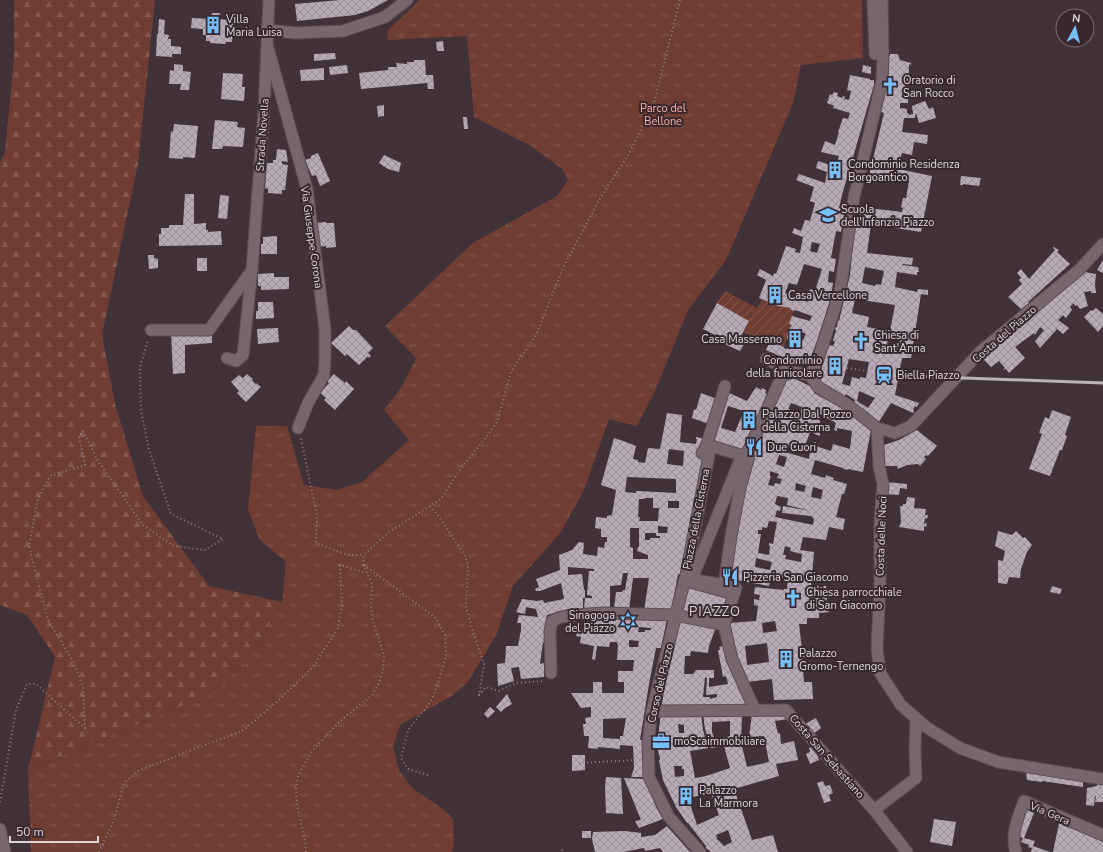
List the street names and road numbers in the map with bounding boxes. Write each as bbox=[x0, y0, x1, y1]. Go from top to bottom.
street label: Strada Novella bbox=[252, 98, 273, 172]
street label: Via Giuseppe Corona bbox=[297, 184, 326, 289]
street label: Costa del Piazzo bbox=[969, 302, 1040, 367]
street label: Piazza della Cisterna bbox=[679, 467, 714, 571]
street label: Costa delle Noci bbox=[873, 496, 890, 576]
street label: Corso del Piazzo bbox=[644, 642, 677, 724]
street label: Costa San Sebastiano bbox=[786, 711, 867, 802]
street label: Via Gera bbox=[1026, 798, 1072, 829]

